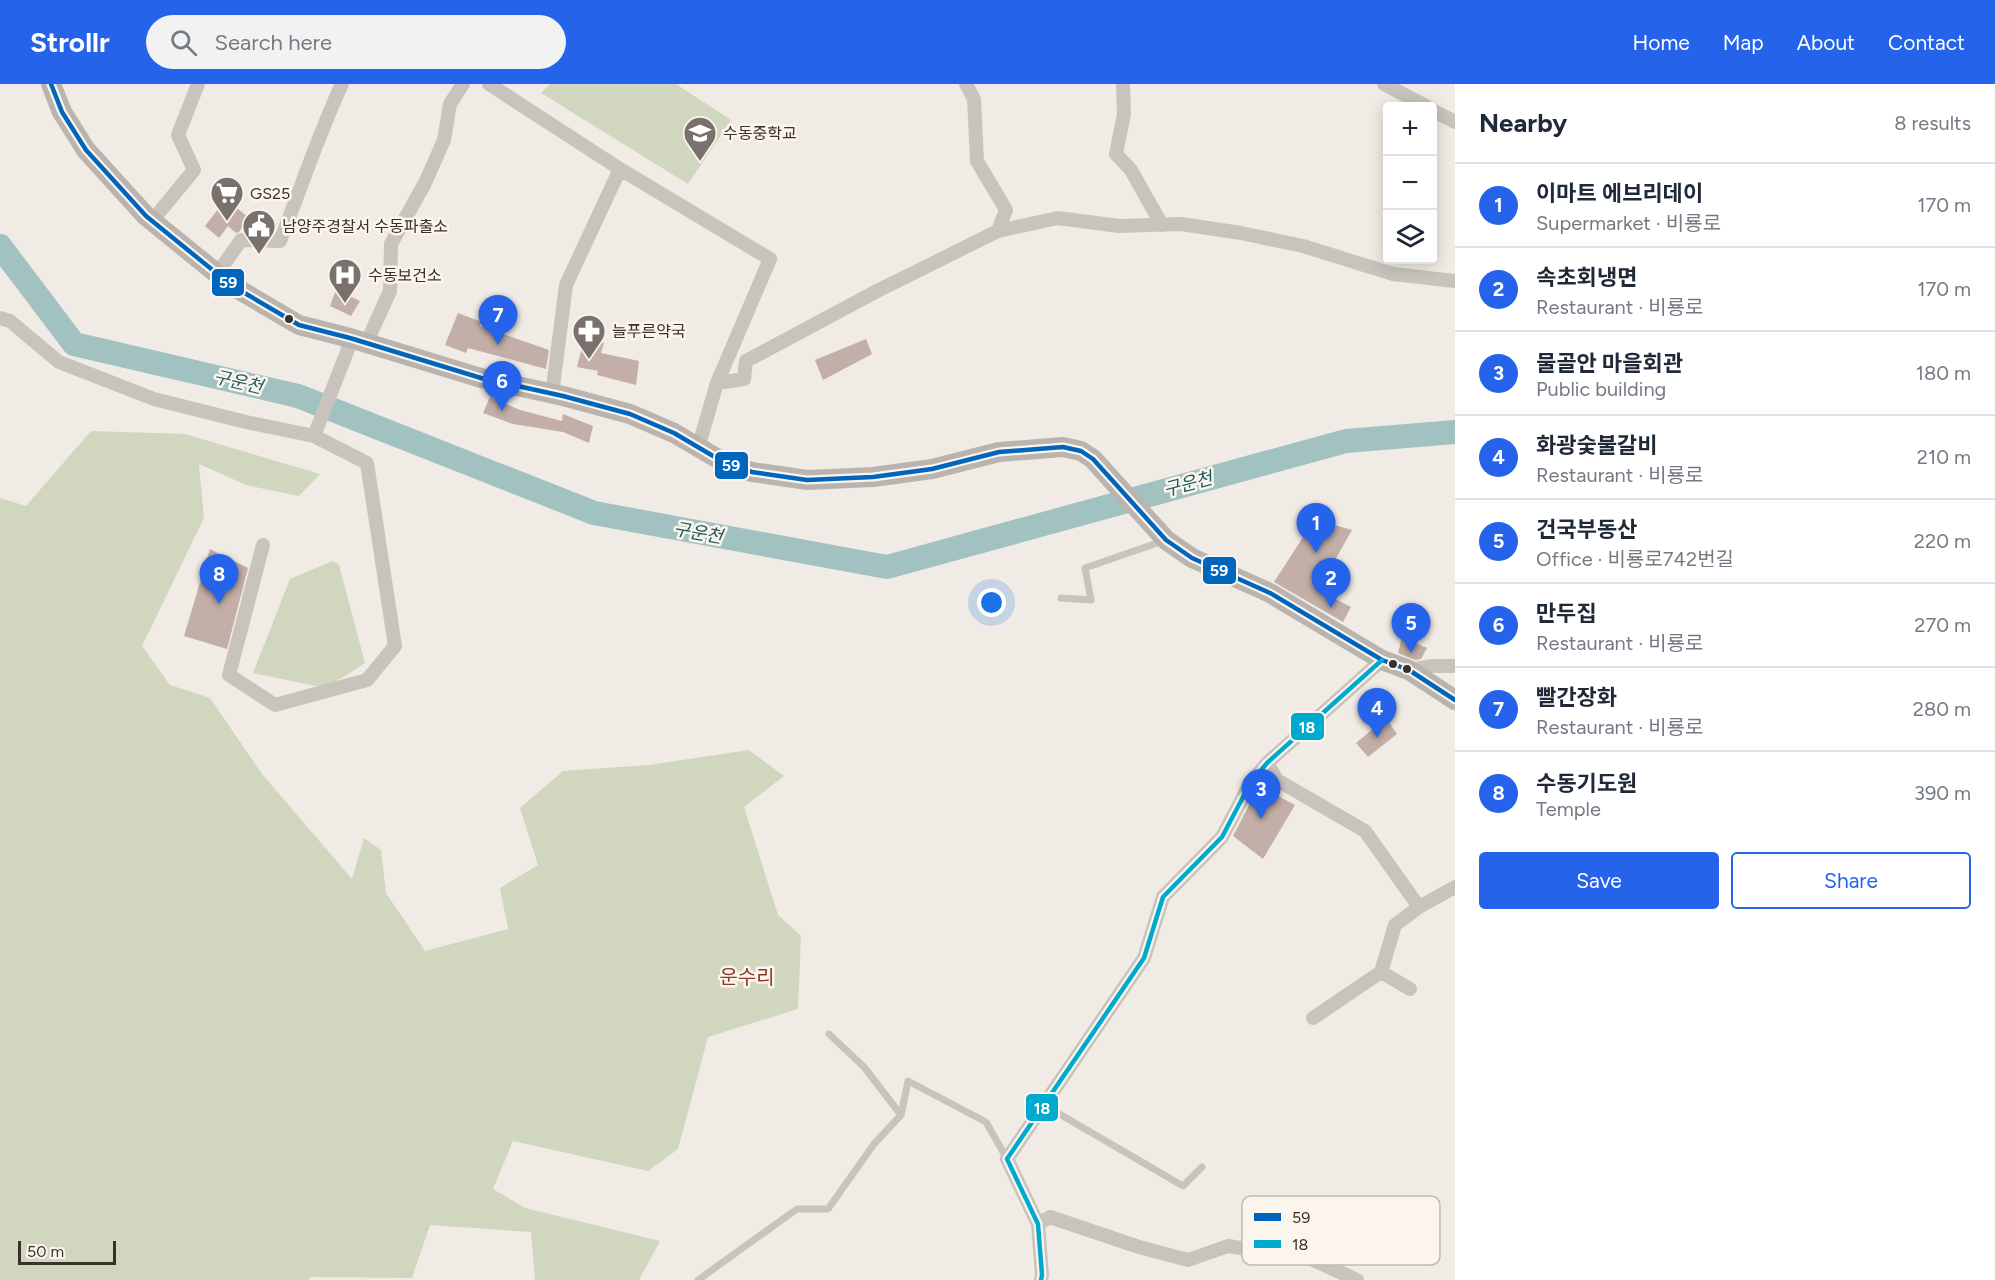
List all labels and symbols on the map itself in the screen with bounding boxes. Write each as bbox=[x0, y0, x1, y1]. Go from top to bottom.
school or university icon: 수동중학교 bbox=[682, 115, 718, 162]
place label: 수동중학교 bbox=[723, 124, 797, 143]
supermarket icon: GS25 bbox=[209, 175, 245, 222]
place label: GS25 bbox=[250, 184, 290, 203]
public building icon: 남양주경찰서 수동파출소 bbox=[241, 208, 277, 255]
place label: 남양주경찰서 수동파출소 bbox=[282, 217, 448, 236]
hospital icon: 수동보건소 bbox=[327, 257, 363, 304]
place label: 수동보건소 bbox=[368, 266, 442, 285]
line badge: 59 bbox=[211, 268, 245, 297]
text: 59 bbox=[219, 273, 237, 292]
pin: 7 bbox=[478, 296, 518, 345]
unlabelled marker bbox=[283, 313, 295, 325]
pharmacy icon: 늘푸른약국 bbox=[571, 313, 607, 360]
place label: 늘푸른약국 bbox=[612, 322, 686, 341]
pin: 6 bbox=[482, 362, 522, 411]
water label: 구운천 bbox=[211, 366, 267, 399]
line badge: 59 bbox=[714, 451, 749, 480]
text: 59 bbox=[722, 456, 740, 475]
water label: 구운천 bbox=[1161, 466, 1217, 501]
pin: 1 bbox=[1296, 504, 1336, 553]
water label: 구운천 bbox=[672, 518, 727, 549]
pin: 8 bbox=[200, 554, 238, 604]
line badge: 59 bbox=[1202, 556, 1237, 585]
pin: 2 bbox=[1312, 558, 1350, 608]
text: 59 bbox=[1210, 561, 1228, 580]
your location bbox=[977, 588, 1006, 617]
pin: 5 bbox=[1392, 604, 1430, 653]
unlabelled marker bbox=[1387, 658, 1399, 670]
unlabelled marker bbox=[1401, 663, 1413, 675]
pin: 4 bbox=[1358, 688, 1396, 738]
line badge: 18 bbox=[1290, 712, 1325, 741]
text: 18 bbox=[1299, 718, 1315, 737]
pin: 3 bbox=[1242, 770, 1280, 819]
district label: 운수리 bbox=[719, 965, 775, 989]
line badge: 18 bbox=[1025, 1093, 1059, 1122]
text: 18 bbox=[1034, 1099, 1050, 1118]
legend bbox=[1242, 1196, 1440, 1265]
text: 59 bbox=[1292, 1208, 1310, 1227]
text: 18 bbox=[1292, 1235, 1308, 1254]
scale bar bbox=[18, 1238, 116, 1266]

